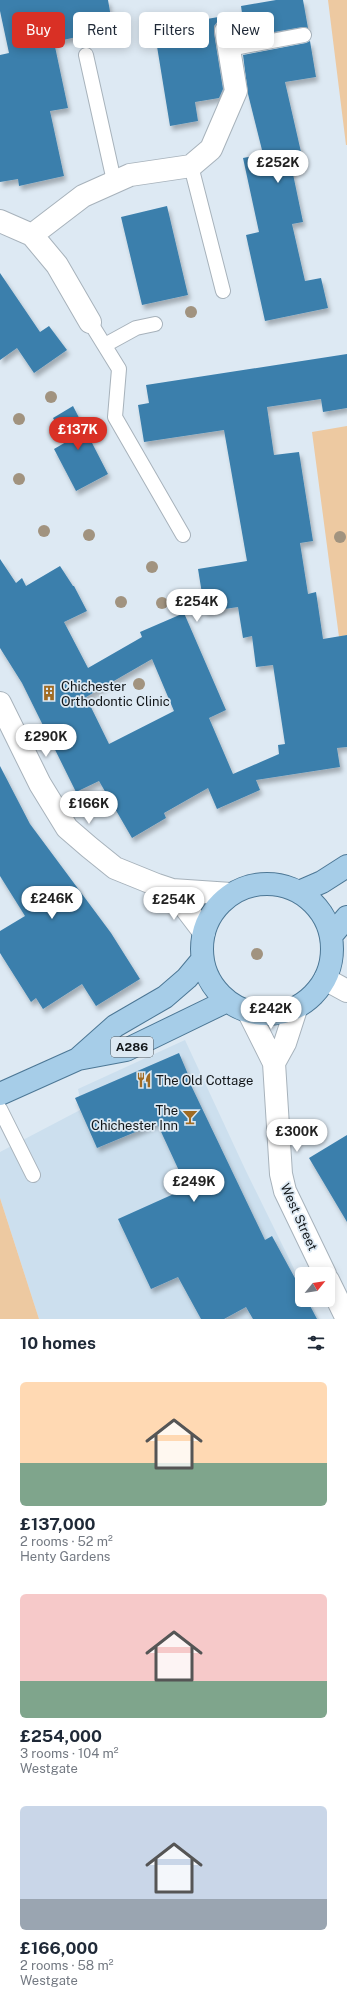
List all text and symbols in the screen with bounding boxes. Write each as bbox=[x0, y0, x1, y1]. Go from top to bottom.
chip: Buy bbox=[12, 12, 65, 48]
chip: Rent bbox=[73, 12, 131, 48]
chip: Filters bbox=[139, 12, 209, 48]
chip: New bbox=[217, 12, 274, 48]
pin: £252K bbox=[250, 150, 306, 184]
text: £252K bbox=[256, 155, 300, 170]
pin: £137K bbox=[50, 417, 106, 451]
text: £137K bbox=[58, 422, 98, 437]
pin: £254K bbox=[169, 589, 225, 623]
text: £254K bbox=[175, 594, 219, 609]
place label: Chichester Orthodontic Clinic bbox=[61, 679, 170, 709]
building icon: Chichester Orthodontic Clinic bbox=[40, 684, 58, 702]
pin: £290K bbox=[18, 724, 74, 758]
text: £290K bbox=[25, 729, 67, 744]
pin: £166K bbox=[61, 791, 117, 825]
text: £166K bbox=[69, 796, 109, 811]
pin: £246K bbox=[24, 886, 80, 920]
pin: £254K bbox=[146, 887, 202, 921]
text: £246K bbox=[30, 891, 74, 906]
text: £254K bbox=[152, 892, 196, 907]
pin: £242K bbox=[243, 996, 299, 1030]
text: £242K bbox=[250, 1001, 292, 1016]
road number: A286 bbox=[111, 1037, 153, 1057]
restaurant icon: The Old Cottage bbox=[135, 1071, 153, 1089]
place label: The Old Cottage bbox=[156, 1073, 253, 1088]
place label: The Chichester Inn bbox=[91, 1103, 178, 1133]
bar icon: The Chichester Inn bbox=[181, 1108, 199, 1126]
pin: £300K bbox=[269, 1119, 325, 1153]
text: £300K bbox=[275, 1124, 319, 1139]
pin: £249K bbox=[166, 1169, 222, 1203]
text: £249K bbox=[172, 1174, 216, 1189]
street label: West Street bbox=[278, 1181, 320, 1253]
north arrow bbox=[295, 1267, 335, 1307]
map controls bbox=[295, 1267, 335, 1307]
icon: filters bbox=[305, 1332, 327, 1354]
text: 10 homes bbox=[20, 1333, 96, 1353]
icon: home bbox=[138, 1408, 210, 1480]
text: £137,000 bbox=[20, 1514, 96, 1534]
text: 2 rooms · 52 m² bbox=[20, 1534, 113, 1549]
text: Henty Gardens bbox=[20, 1549, 110, 1564]
icon: home bbox=[138, 1620, 210, 1692]
text: £254,000 bbox=[20, 1726, 102, 1746]
text: 3 rooms · 104 m² bbox=[20, 1746, 119, 1761]
text: Westgate bbox=[20, 1761, 78, 1776]
icon: home bbox=[138, 1832, 210, 1904]
text: £166,000 bbox=[20, 1938, 98, 1958]
text: 2 rooms · 58 m² bbox=[20, 1958, 113, 1973]
text: Westgate bbox=[20, 1973, 78, 1988]

